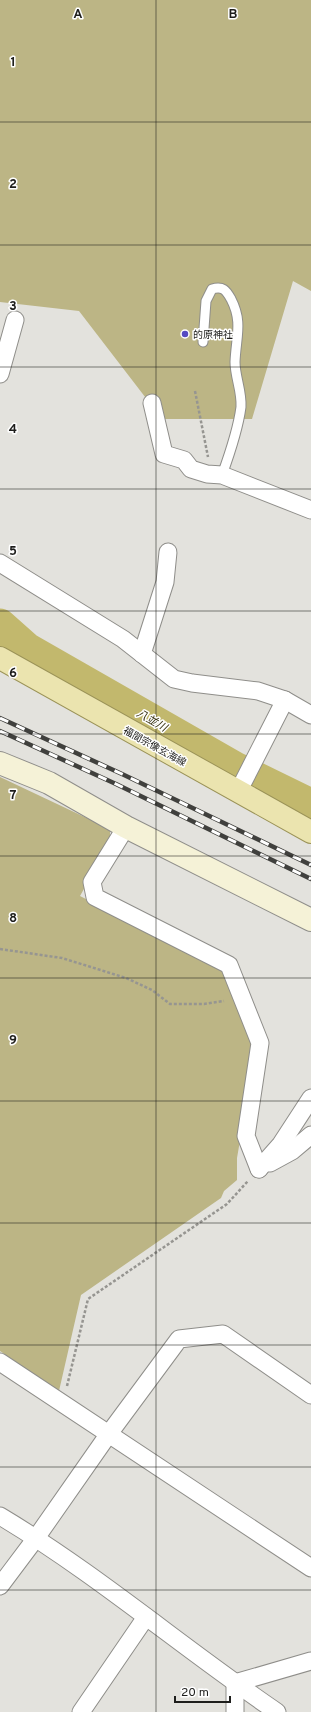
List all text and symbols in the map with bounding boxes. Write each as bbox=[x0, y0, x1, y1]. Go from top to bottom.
text: A bbox=[73, 7, 83, 23]
text: B bbox=[229, 7, 238, 23]
text: 1 bbox=[10, 55, 16, 71]
text: 2 bbox=[9, 177, 17, 193]
text: 3 bbox=[9, 299, 17, 315]
marker: 的原神社 bbox=[180, 329, 190, 339]
place label: 的原神社 bbox=[193, 329, 233, 342]
text: 4 bbox=[9, 422, 17, 438]
text: 5 bbox=[9, 544, 17, 560]
text: 6 bbox=[9, 666, 17, 682]
water label: 八並川 bbox=[134, 707, 170, 736]
street label: 福間宗像玄海線 bbox=[121, 725, 188, 770]
text: 7 bbox=[10, 788, 17, 804]
text: 8 bbox=[9, 911, 17, 927]
text: 9 bbox=[9, 1033, 17, 1049]
scale bar bbox=[175, 1678, 230, 1704]
text: 20 m bbox=[181, 1685, 209, 1701]

